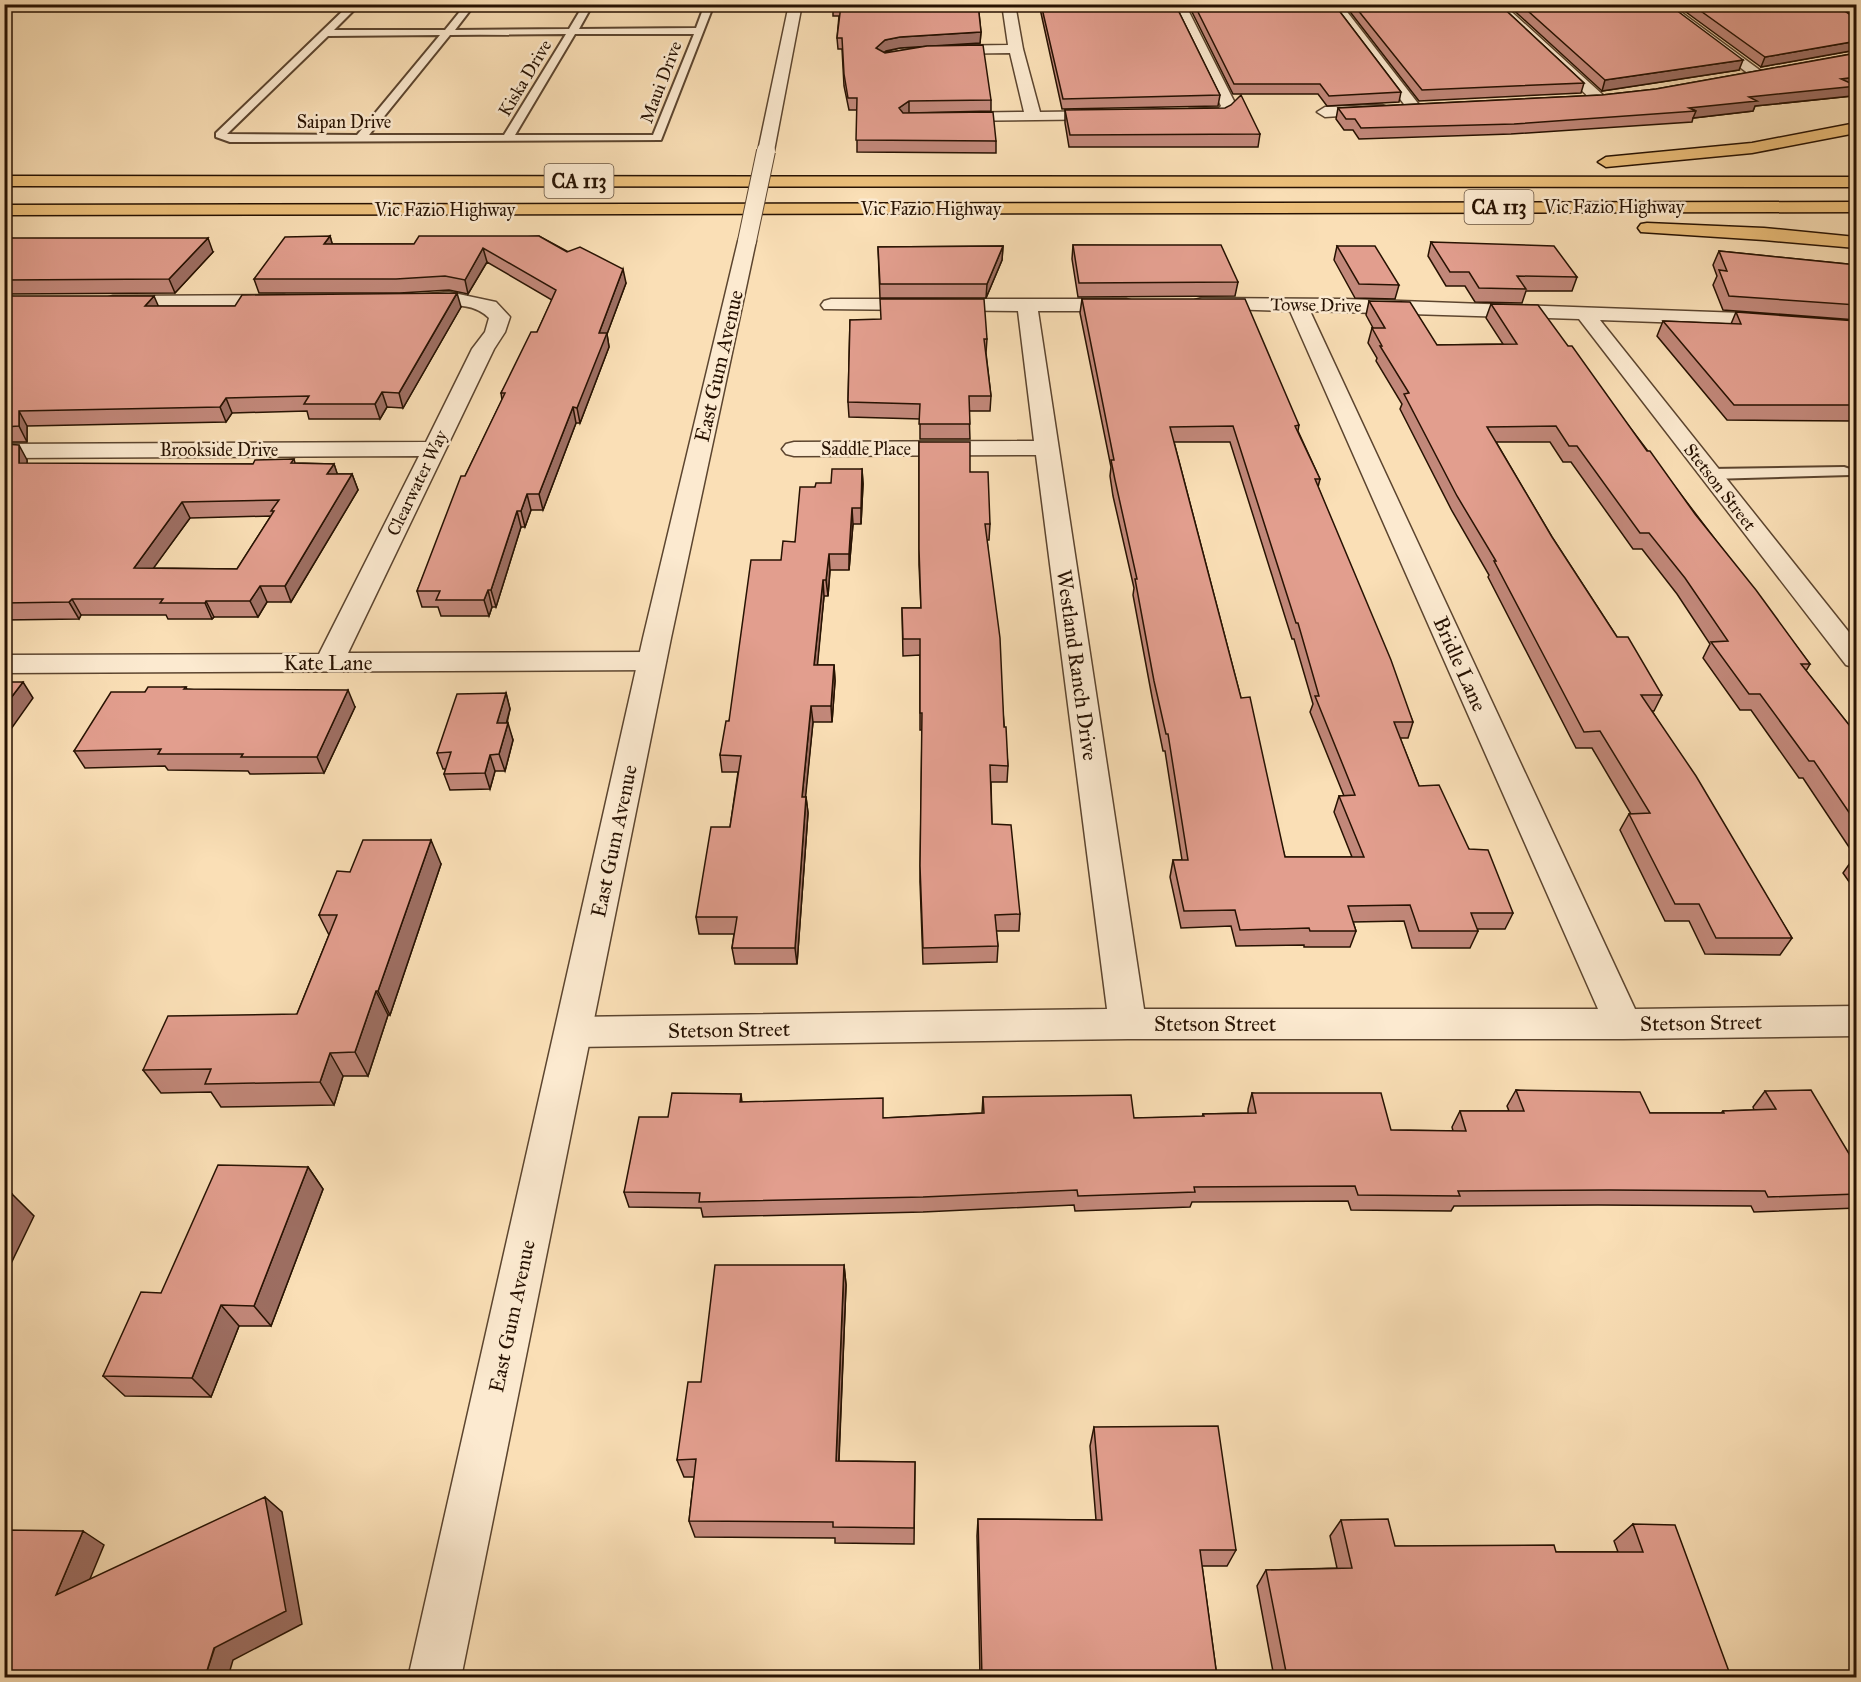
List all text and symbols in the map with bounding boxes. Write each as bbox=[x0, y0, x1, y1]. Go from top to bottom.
street label: Kiska Drive bbox=[494, 36, 556, 120]
street label: Maui Drive bbox=[635, 38, 687, 126]
street label: Saipan Drive bbox=[297, 111, 391, 133]
road number: CA 113 bbox=[544, 164, 614, 198]
road number: CA 113 bbox=[1464, 190, 1534, 224]
street label: Vic Fazio Highway bbox=[1543, 196, 1685, 219]
street label: Vic Fazio Highway bbox=[860, 198, 1002, 221]
street label: Vic Fazio Highway bbox=[374, 199, 516, 222]
street label: East Gum Avenue bbox=[689, 287, 749, 445]
street label: Towse Drive bbox=[1270, 293, 1362, 317]
street label: Clearwater Way bbox=[382, 426, 452, 539]
street label: Saddle Place bbox=[821, 438, 911, 460]
street label: Brookside Drive bbox=[160, 439, 278, 461]
street label: Stetson Street bbox=[1679, 439, 1761, 536]
street label: Westland Ranch Drive bbox=[1051, 568, 1103, 762]
street label: Bridle Lane bbox=[1428, 612, 1493, 716]
street label: Kate Lane bbox=[284, 650, 373, 676]
street label: East Gum Avenue bbox=[585, 762, 643, 920]
street label: Stetson Street bbox=[1640, 1009, 1763, 1037]
street label: Stetson Street bbox=[1154, 1011, 1277, 1037]
street label: Stetson Street bbox=[668, 1016, 791, 1044]
street label: East Gum Avenue bbox=[483, 1237, 541, 1395]

